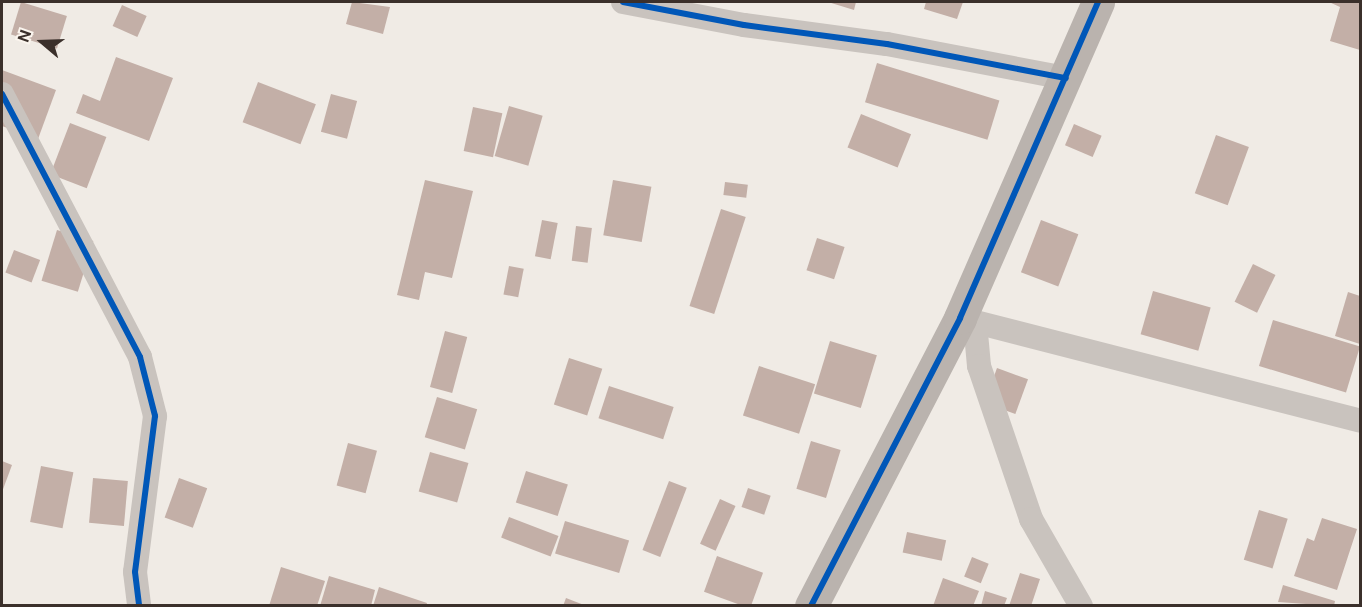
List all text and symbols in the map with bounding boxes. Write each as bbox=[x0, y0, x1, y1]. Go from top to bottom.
north arrow bbox=[12, 12, 72, 72]
text: N bbox=[13, 27, 36, 45]

